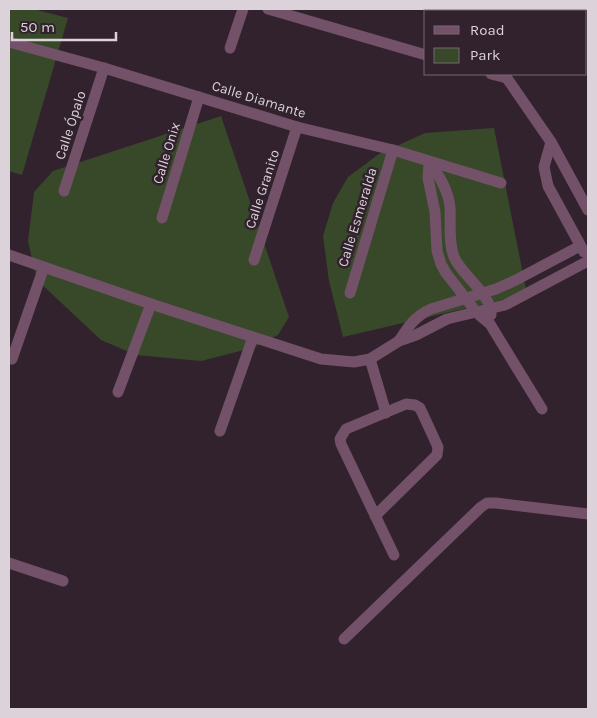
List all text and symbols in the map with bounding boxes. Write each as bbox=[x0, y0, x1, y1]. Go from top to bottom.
scale bar bbox=[12, 10, 116, 42]
legend bbox=[424, 10, 587, 75]
text: 50 m bbox=[20, 18, 55, 36]
text: Road bbox=[470, 21, 505, 39]
text: Park bbox=[470, 46, 500, 64]
street label: Calle Diamante bbox=[210, 77, 308, 122]
street label: Calle Ópalo bbox=[51, 89, 90, 162]
street label: Calle Onix bbox=[149, 120, 184, 186]
street label: Calle Granito bbox=[242, 148, 283, 231]
street label: Calle Esmeralda bbox=[334, 165, 381, 269]

